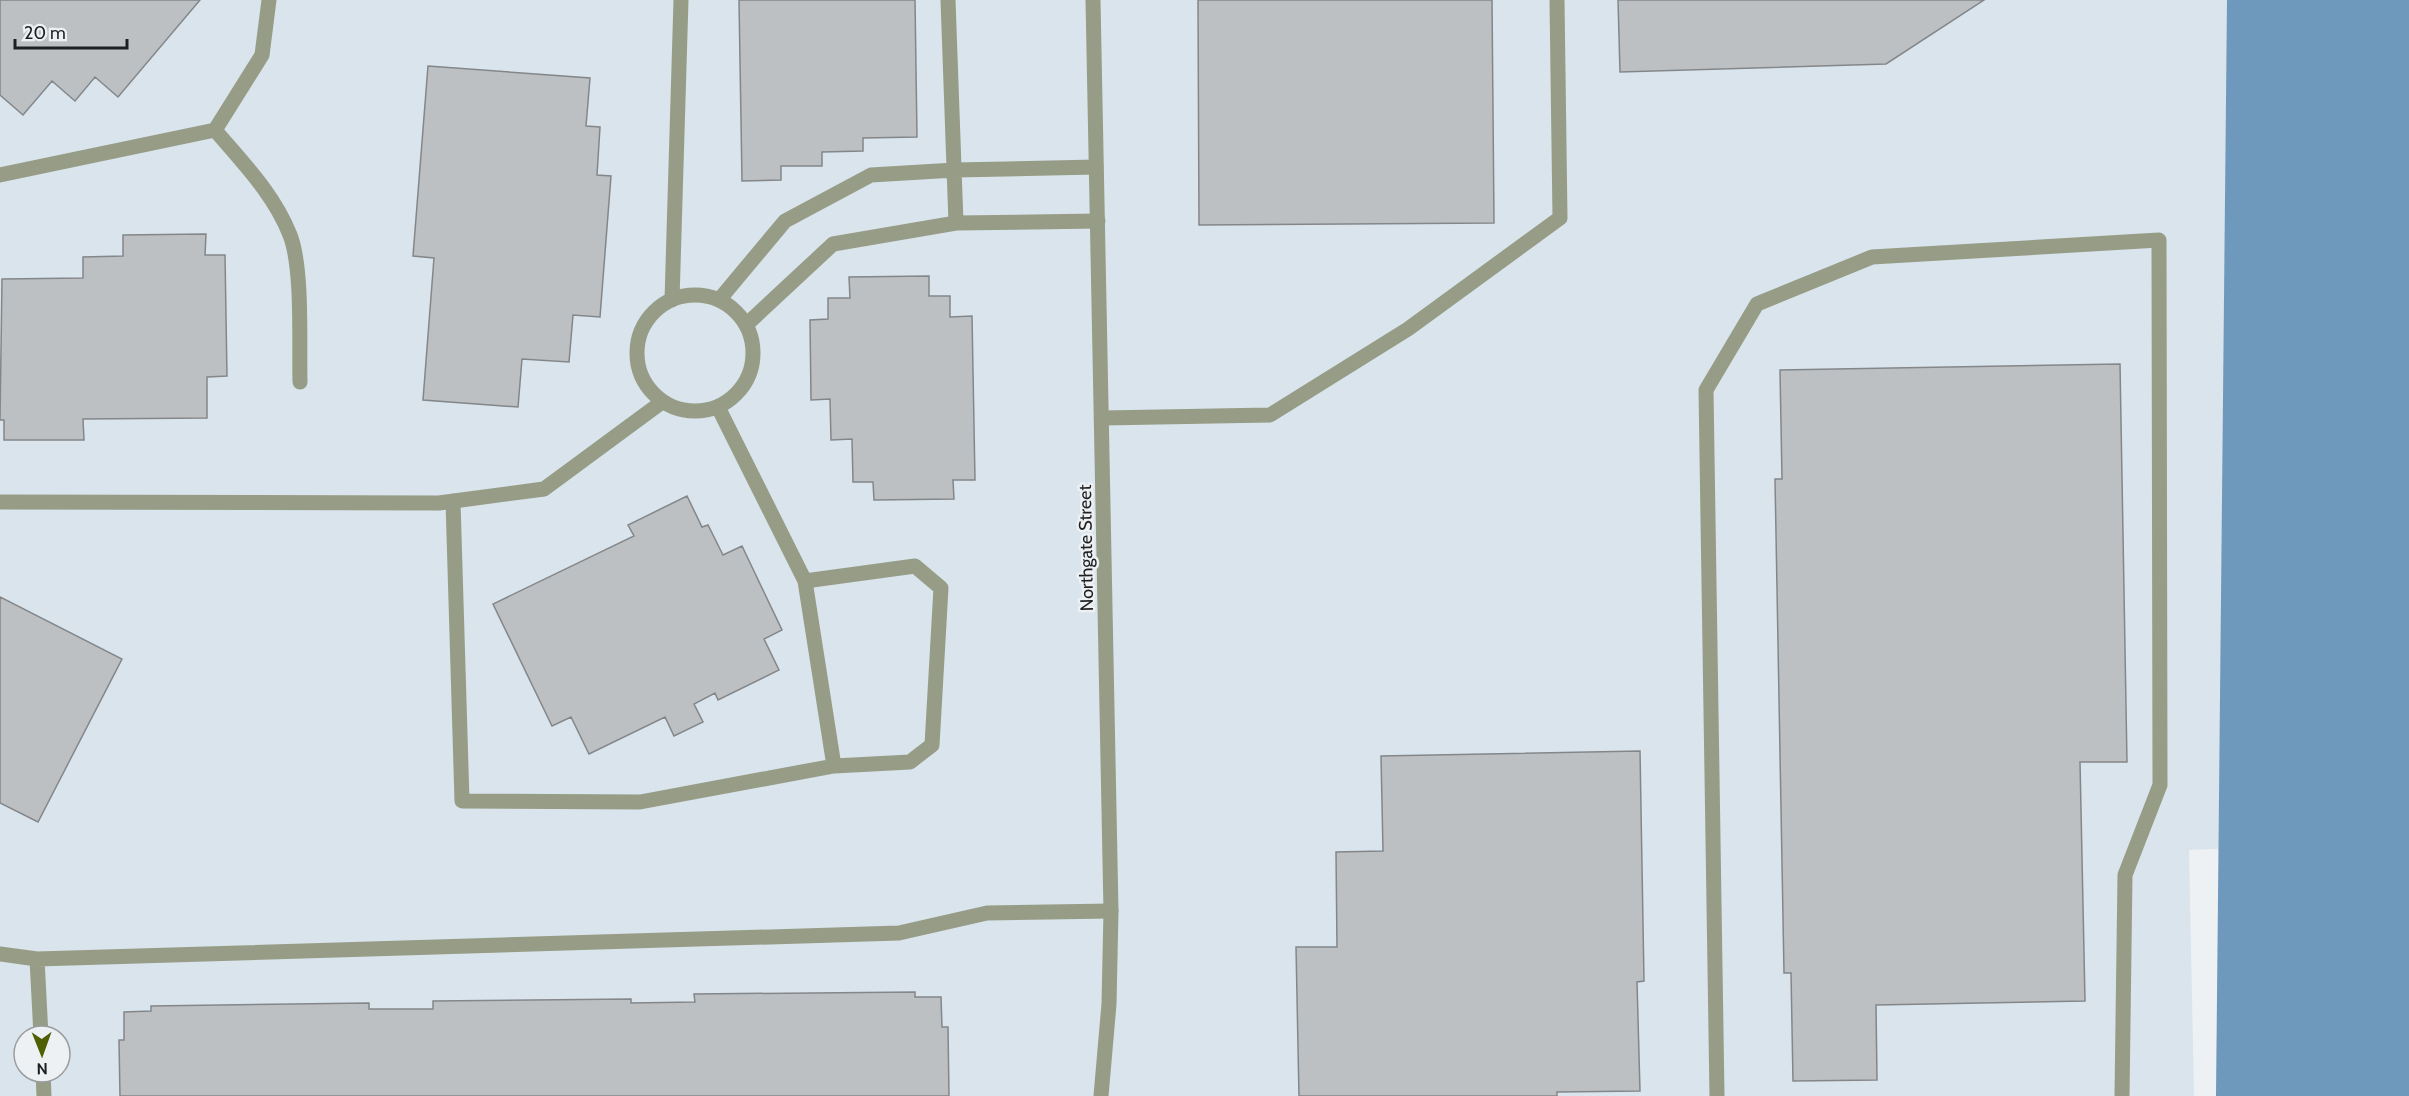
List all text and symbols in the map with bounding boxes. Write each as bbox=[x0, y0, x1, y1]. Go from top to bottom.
scale bar bbox=[15, 12, 128, 50]
text: 20 m bbox=[24, 22, 66, 44]
street label: Northgate Street bbox=[1074, 484, 1098, 612]
north arrow bbox=[12, 1024, 72, 1084]
text: N bbox=[36, 1059, 48, 1078]

